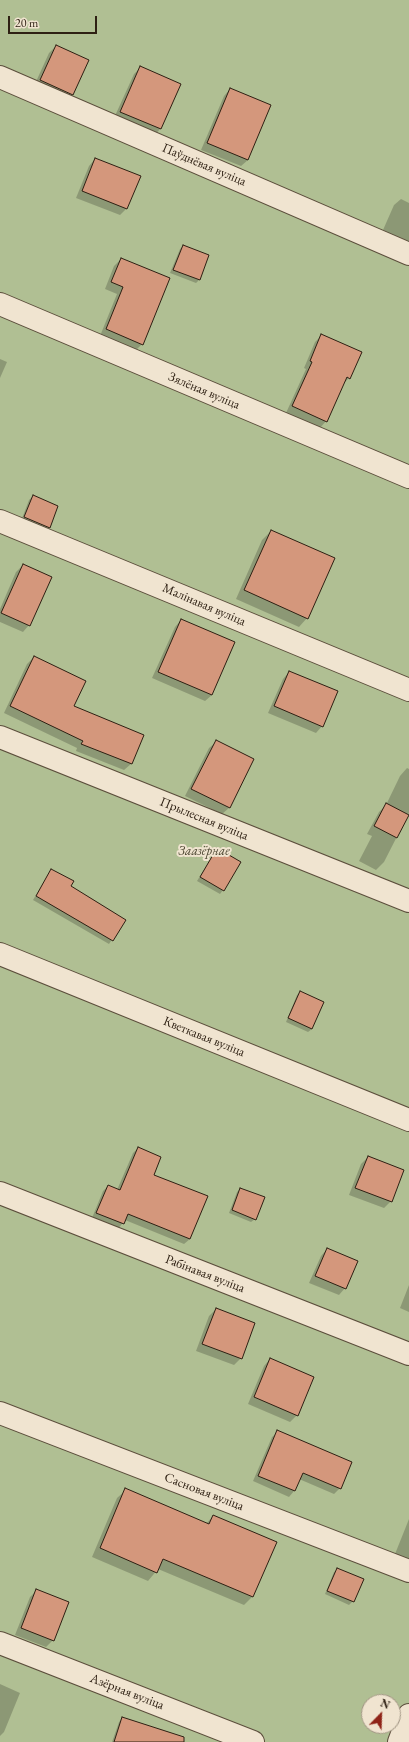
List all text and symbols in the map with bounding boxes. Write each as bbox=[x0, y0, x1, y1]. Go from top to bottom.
scale bar bbox=[10, 8, 99, 34]
text: 20 m bbox=[15, 15, 38, 31]
street label: Паўднёвая вуліца bbox=[160, 140, 248, 190]
street label: Зялёная вуліца bbox=[166, 369, 242, 413]
street label: Малінавая вуліца bbox=[160, 580, 248, 630]
street label: Прылесная вуліца bbox=[157, 794, 251, 844]
park label: Заазёрнае bbox=[178, 843, 230, 859]
street label: Кветкавая вуліца bbox=[161, 1014, 247, 1060]
street label: Рабінавая вуліца bbox=[163, 1252, 247, 1296]
street label: Сасновая вуліца bbox=[162, 1470, 246, 1514]
street label: Азёрная вуліца bbox=[88, 1671, 166, 1713]
north arrow bbox=[361, 1694, 401, 1734]
text: N bbox=[378, 1696, 392, 1712]

